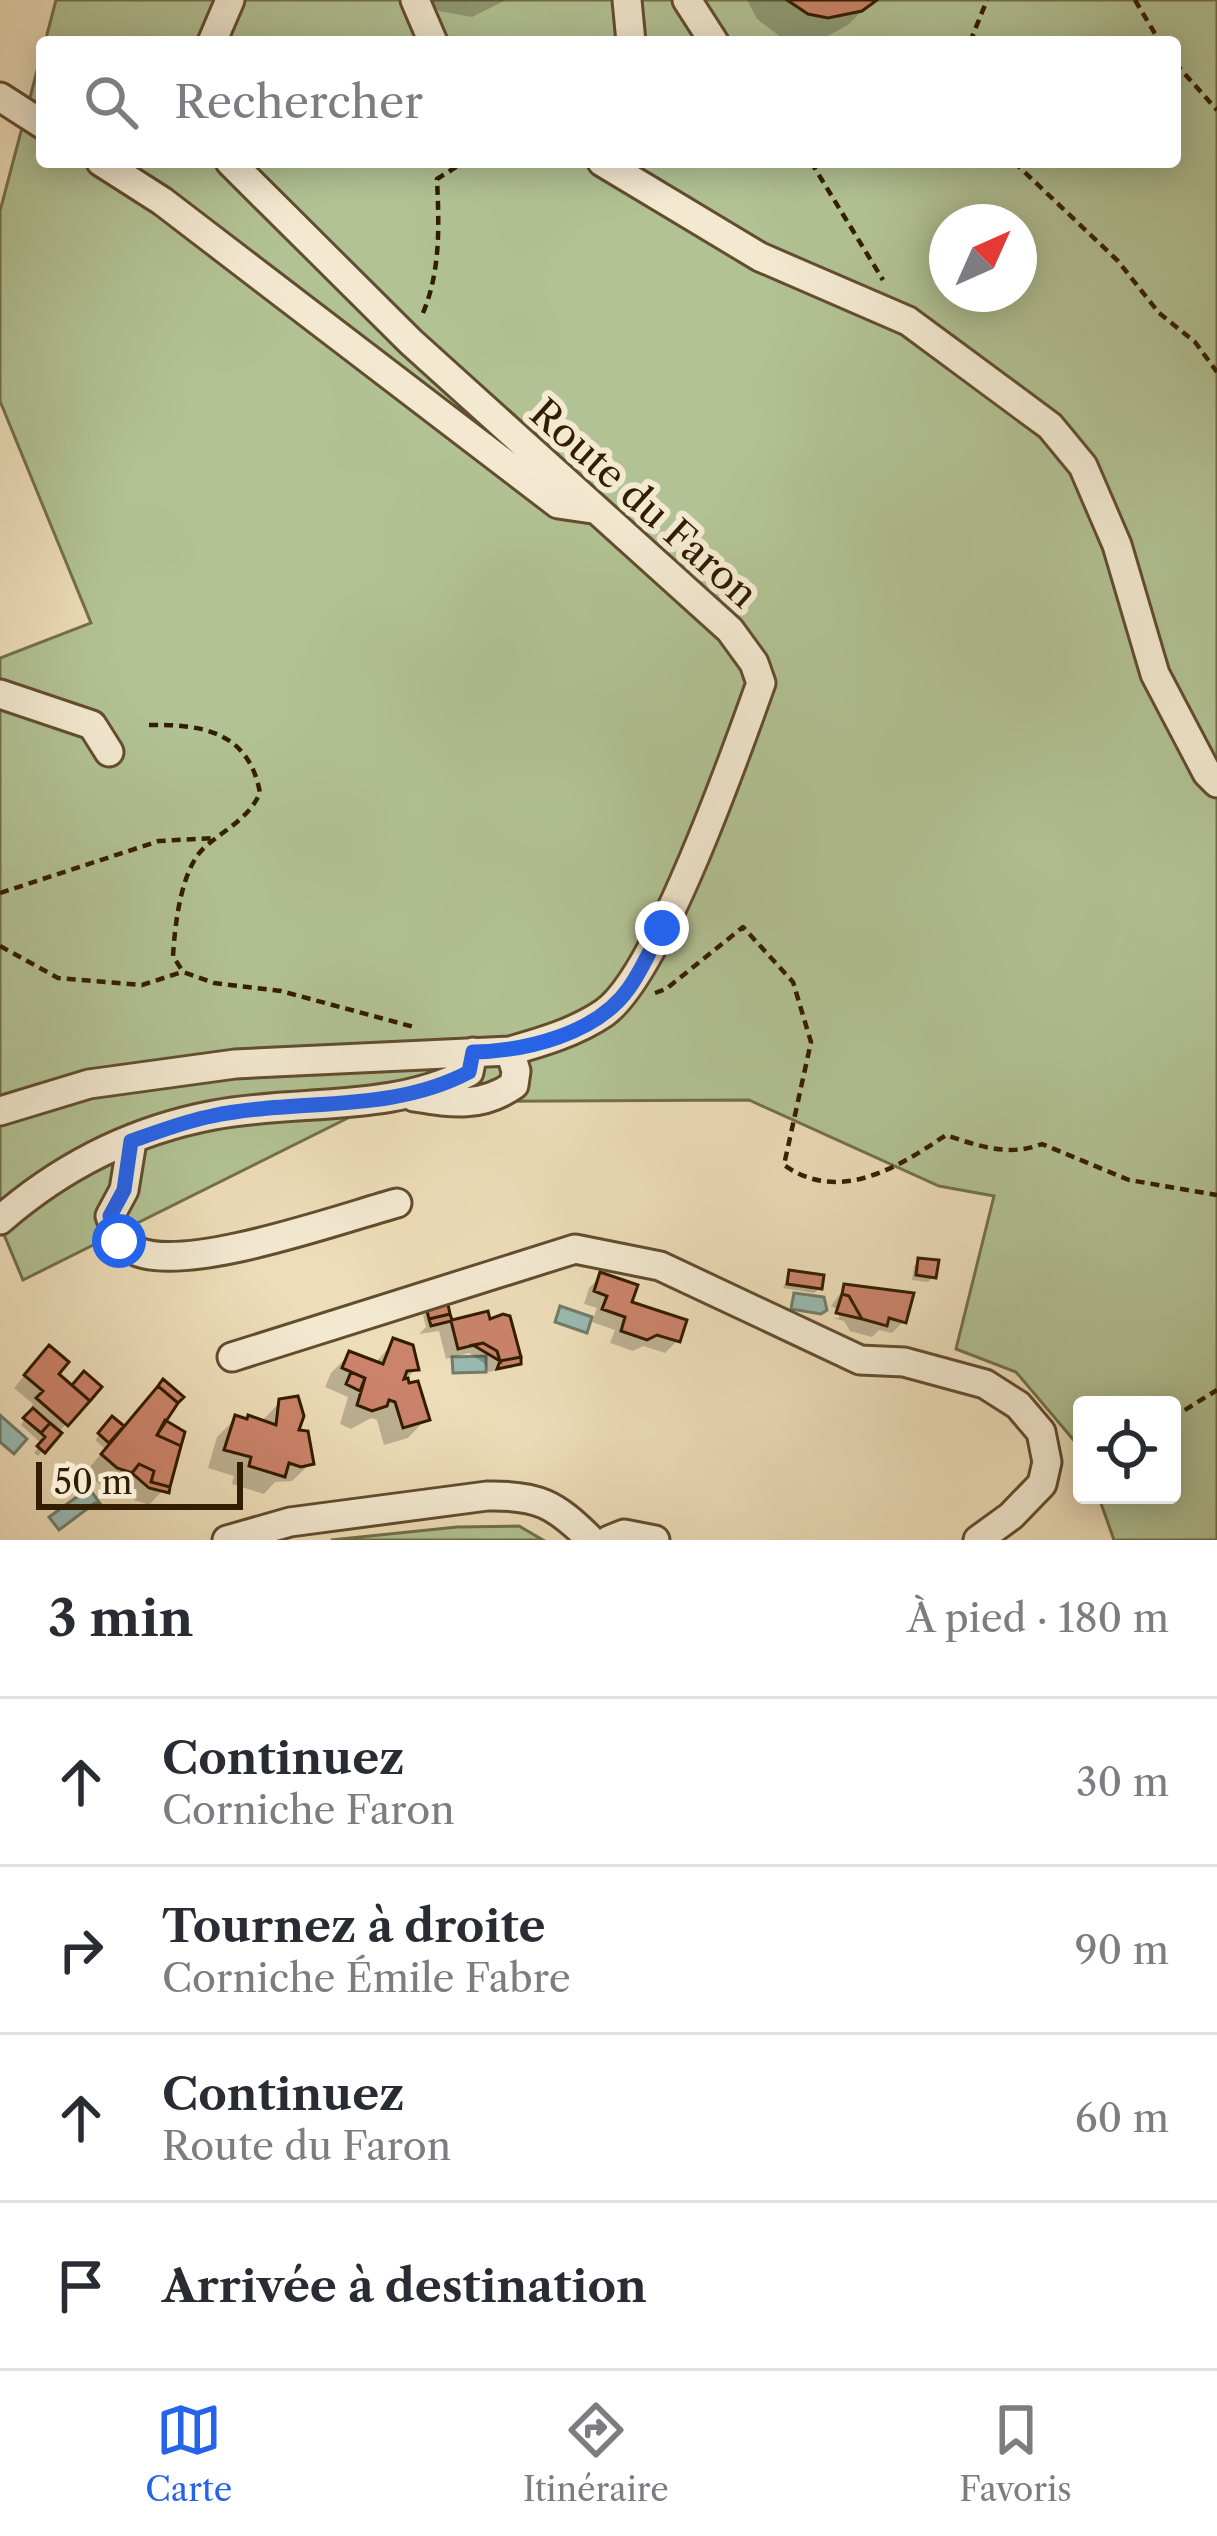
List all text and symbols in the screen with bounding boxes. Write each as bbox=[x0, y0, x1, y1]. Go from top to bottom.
search box bbox=[36, 36, 1181, 168]
icon: search bbox=[78, 69, 144, 135]
text: Rechercher bbox=[174, 74, 423, 130]
north arrow bbox=[929, 204, 1037, 312]
street label: Route du Faron bbox=[521, 388, 767, 618]
route end bbox=[635, 901, 689, 955]
route start bbox=[92, 1214, 146, 1268]
map controls bbox=[1073, 1396, 1181, 1504]
button: locate bbox=[1073, 1396, 1181, 1504]
scale bar bbox=[36, 1456, 243, 1509]
text: 50 m bbox=[54, 1462, 132, 1503]
text: 3 min bbox=[48, 1587, 194, 1649]
text: À pied · 180 m bbox=[907, 1594, 1169, 1642]
text: Continuez bbox=[162, 1730, 404, 1786]
icon: ahead bbox=[48, 1749, 114, 1815]
text: 30 m bbox=[1076, 1758, 1169, 1806]
text: Corniche Faron bbox=[162, 1786, 455, 1834]
text: Tournez à droite bbox=[162, 1898, 546, 1954]
icon: right bbox=[48, 1917, 114, 1983]
text: 90 m bbox=[1075, 1926, 1169, 1974]
text: Corniche Émile Fabre bbox=[162, 1954, 571, 2002]
text: Continuez bbox=[162, 2066, 404, 2122]
icon: ahead bbox=[48, 2085, 114, 2151]
text: 60 m bbox=[1075, 2094, 1169, 2142]
text: Route du Faron bbox=[162, 2122, 451, 2170]
icon: arrive bbox=[48, 2253, 114, 2319]
text: Arrivée à destination bbox=[162, 2258, 647, 2314]
tab: Carte bbox=[145, 2397, 232, 2510]
tab: Itinéraire bbox=[523, 2397, 669, 2510]
tab: Favoris bbox=[959, 2397, 1072, 2510]

